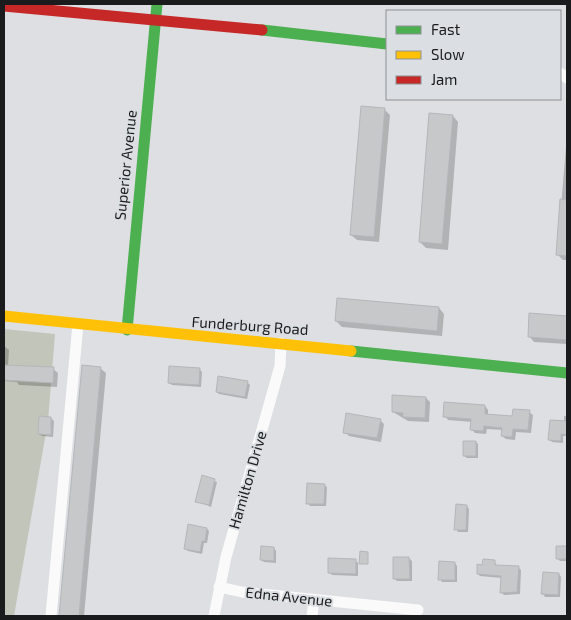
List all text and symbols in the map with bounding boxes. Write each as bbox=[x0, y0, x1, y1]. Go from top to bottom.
legend bbox=[386, 10, 561, 100]
text: Fast bbox=[431, 20, 461, 38]
text: Slow bbox=[431, 45, 465, 63]
text: Jam bbox=[431, 70, 457, 88]
street label: Superior Avenue bbox=[110, 109, 140, 221]
street label: Funderburg Road bbox=[191, 312, 309, 338]
street label: Hamilton Drive bbox=[224, 429, 270, 531]
street label: Edna Avenue bbox=[245, 582, 333, 610]

